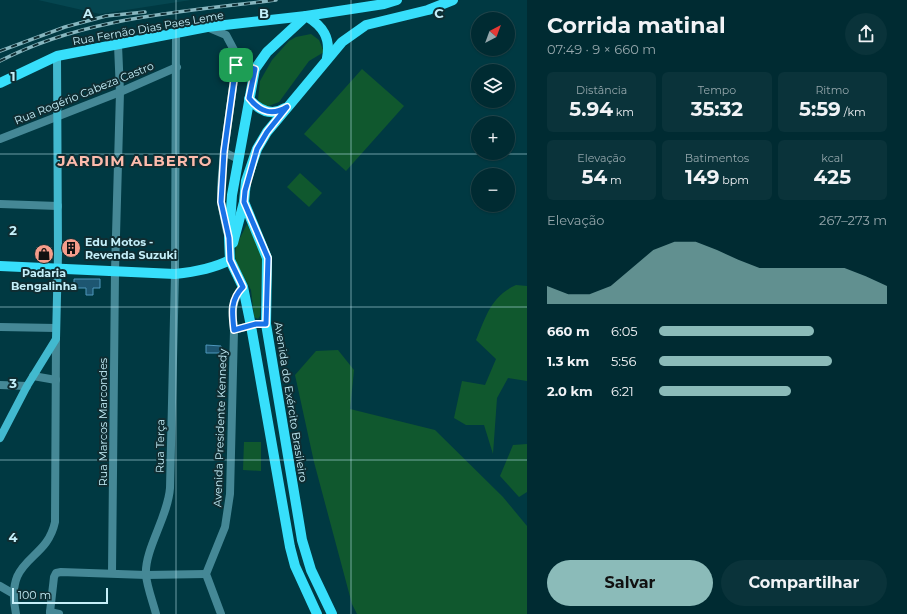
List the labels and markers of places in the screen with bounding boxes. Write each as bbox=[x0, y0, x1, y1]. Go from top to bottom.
pin bbox=[219, 48, 253, 82]
place label: Edu Motos - Revenda Suzuki bbox=[85, 235, 177, 262]
building icon: Edu Motos - Revenda Suzuki bbox=[60, 237, 82, 259]
shop icon: Padaria Bengalinha bbox=[33, 243, 55, 265]
place label: Padaria Bengalinha bbox=[11, 266, 77, 293]

